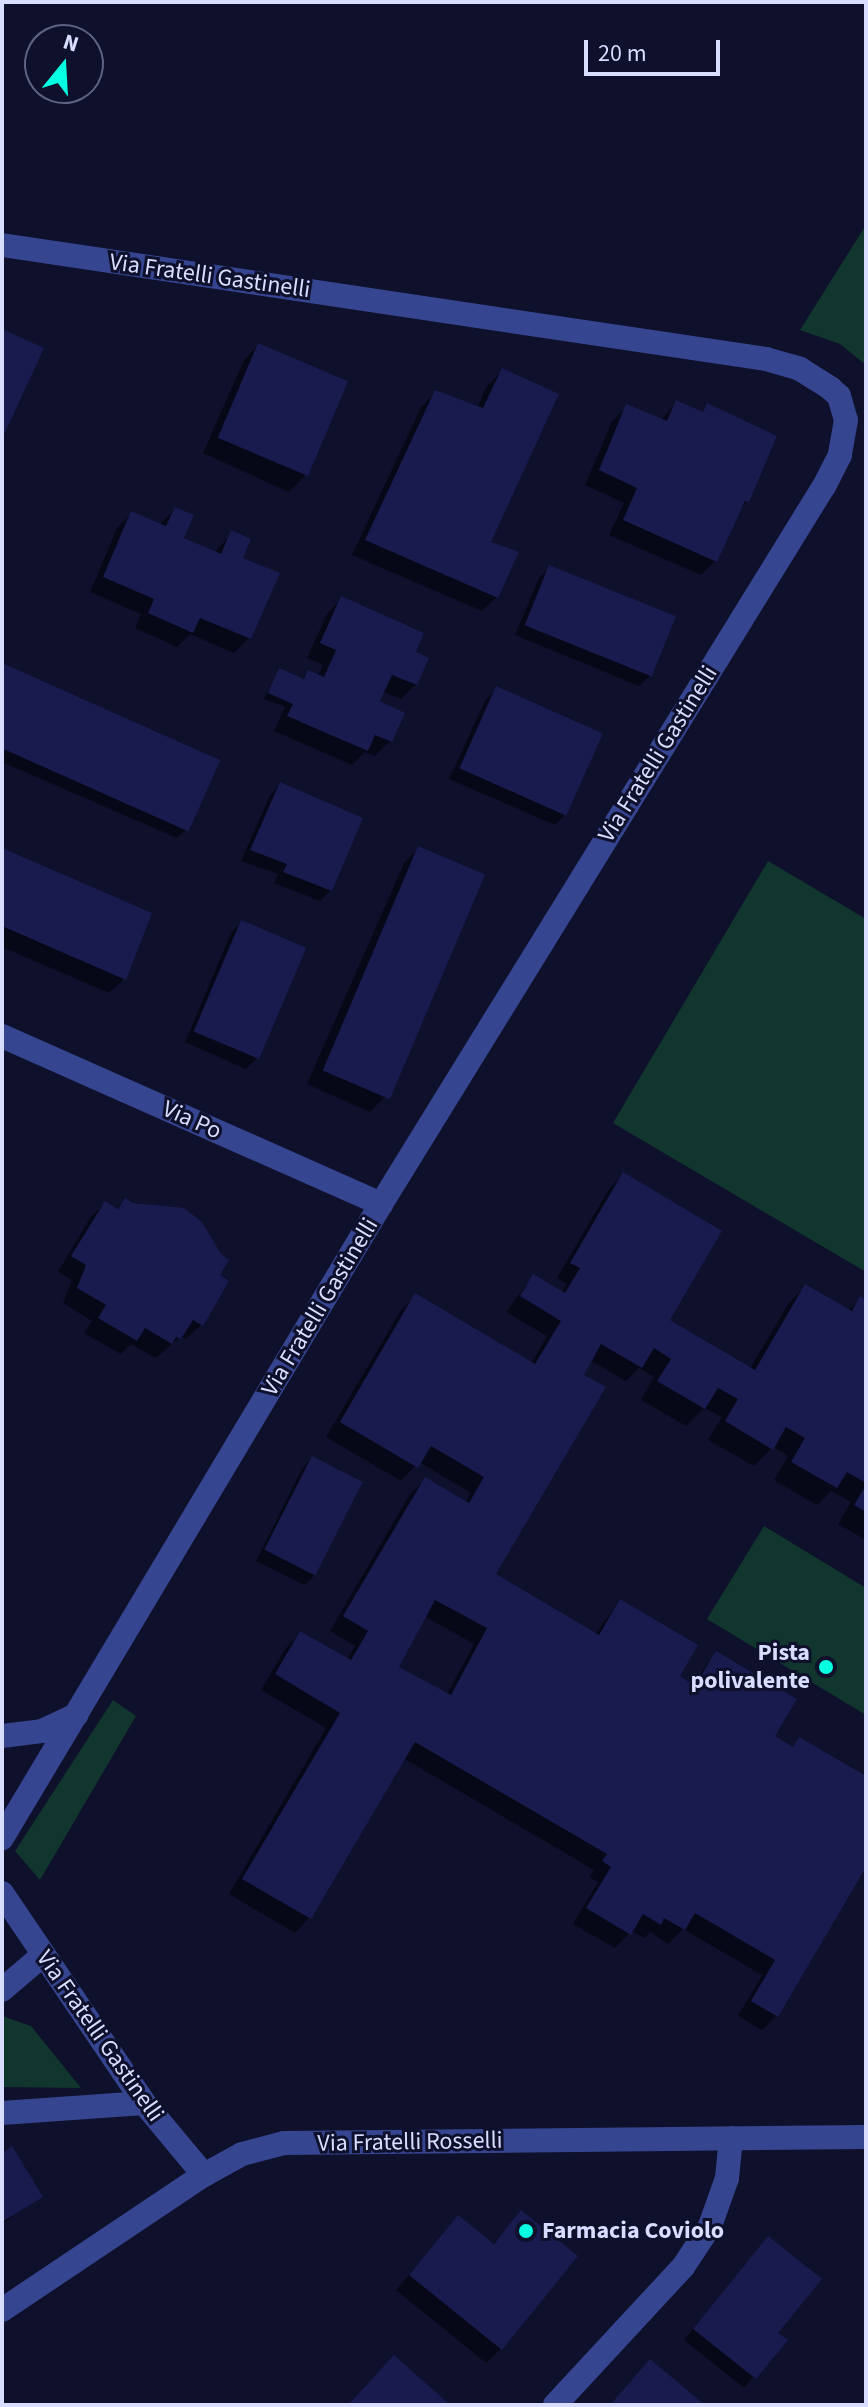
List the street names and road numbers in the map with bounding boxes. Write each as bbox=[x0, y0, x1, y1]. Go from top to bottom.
street label: Via Fratelli Gastinelli bbox=[108, 248, 312, 304]
street label: Via Fratelli Gastinelli bbox=[592, 661, 724, 847]
street label: Via Po bbox=[158, 1094, 226, 1146]
street label: Via Fratelli Gastinelli bbox=[256, 1213, 384, 1401]
street label: Via Fratelli Gastinelli bbox=[30, 1945, 170, 2127]
street label: Via Fratelli Rosselli bbox=[317, 2126, 503, 2158]

